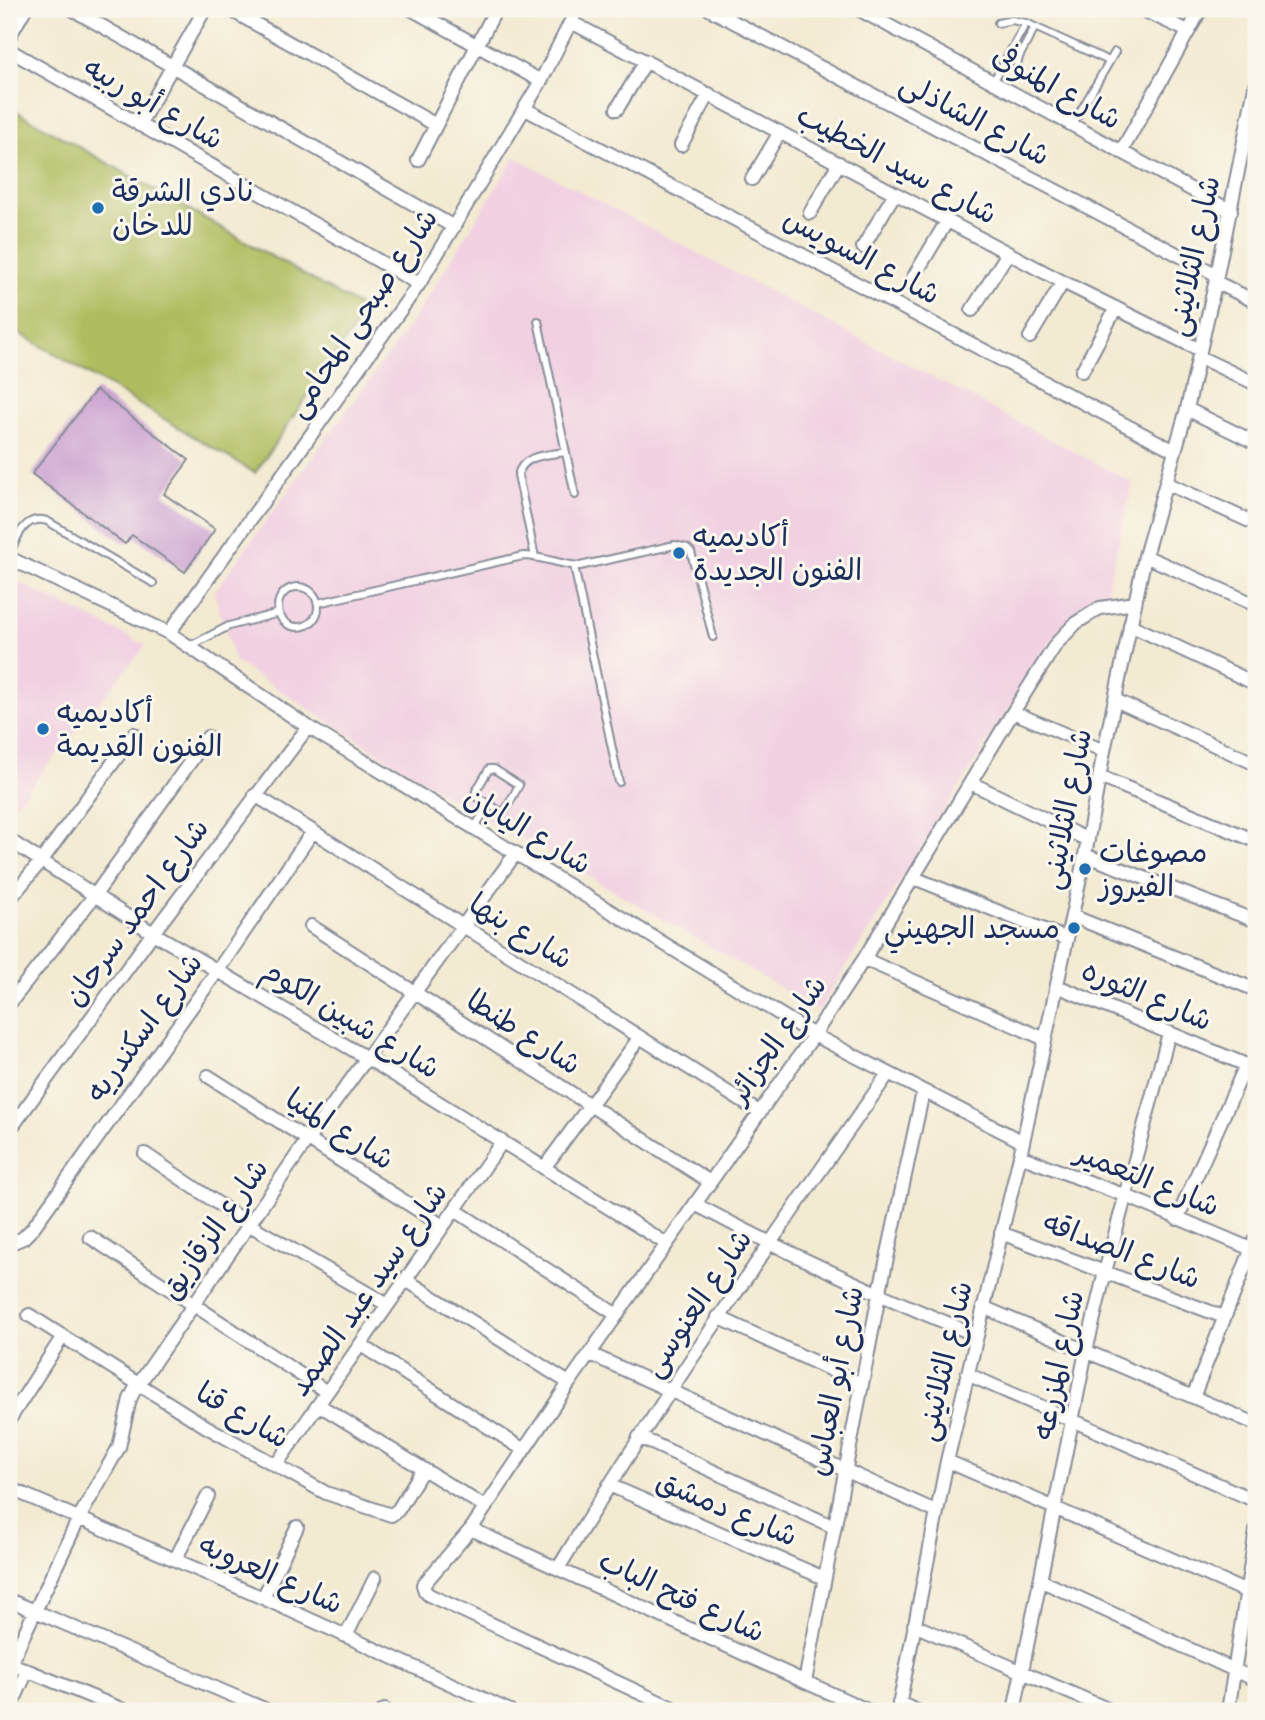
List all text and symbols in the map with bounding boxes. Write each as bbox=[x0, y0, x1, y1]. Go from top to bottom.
street label: شارع المنوفى bbox=[983, 36, 1128, 143]
street label: شارع أبو ربيه bbox=[74, 48, 231, 163]
street label: شارع الشاذلى bbox=[891, 64, 1057, 180]
street label: شارع سيد الخطيب bbox=[787, 95, 1004, 238]
place label: نادي الشرقة للدخان bbox=[112, 172, 254, 250]
street label: شارع الثلاثينى bbox=[1157, 172, 1234, 341]
street label: شارع السويس bbox=[774, 199, 947, 318]
marker: نادي الشرقة للدخان bbox=[90, 200, 106, 216]
street label: شارع صبحى المحامى bbox=[278, 201, 451, 428]
place label: أكاديميه الفنون الجديدة bbox=[693, 517, 862, 595]
marker: أكاديميه الفنون الجديدة bbox=[671, 545, 687, 561]
place label: أكاديميه الفنون القديمة bbox=[57, 693, 223, 771]
marker: أكاديميه الفنون القديمة bbox=[35, 721, 51, 737]
street label: شارع الثلاثينى bbox=[1032, 725, 1106, 894]
street label: شارع اليابان bbox=[454, 777, 599, 888]
street label: شارع احمد سرحان bbox=[55, 810, 222, 1017]
place label: مصوغات الفيروز bbox=[1096, 833, 1207, 911]
marker: مصوغات الفيروز bbox=[1077, 861, 1093, 877]
street label: شارع بنها bbox=[459, 884, 580, 983]
place label: مسجد الجهيني bbox=[884, 909, 1060, 954]
marker: مسجد الجهيني bbox=[1066, 920, 1082, 936]
street label: شارع اسكندريه bbox=[77, 945, 216, 1113]
street label: شارع شبين الكوم bbox=[252, 951, 447, 1092]
street label: شارع الثوره bbox=[1074, 951, 1218, 1045]
street label: شارع الجزائر bbox=[717, 968, 840, 1116]
street label: شارع طنطا bbox=[456, 981, 589, 1088]
street label: شارع المنيا bbox=[275, 1080, 402, 1183]
street label: شارع التعمير bbox=[1065, 1132, 1226, 1231]
street label: شارع الزقازيق bbox=[151, 1151, 282, 1311]
street label: شارع سيد عبد الصمد bbox=[280, 1175, 461, 1407]
street label: شارع الصداقه bbox=[1036, 1203, 1206, 1303]
street label: شارع العنوسى bbox=[634, 1222, 765, 1388]
street label: شارع الثلاثينى bbox=[907, 1277, 987, 1446]
street label: شارع أبو العباس bbox=[798, 1283, 878, 1480]
street label: شارع المزرعه bbox=[1024, 1287, 1098, 1444]
street label: شارع قنا bbox=[186, 1373, 297, 1462]
street label: شارع دمشق bbox=[648, 1461, 803, 1560]
street label: شارع العروبه bbox=[190, 1525, 349, 1628]
street label: شارع فتح الباب bbox=[590, 1541, 771, 1657]

